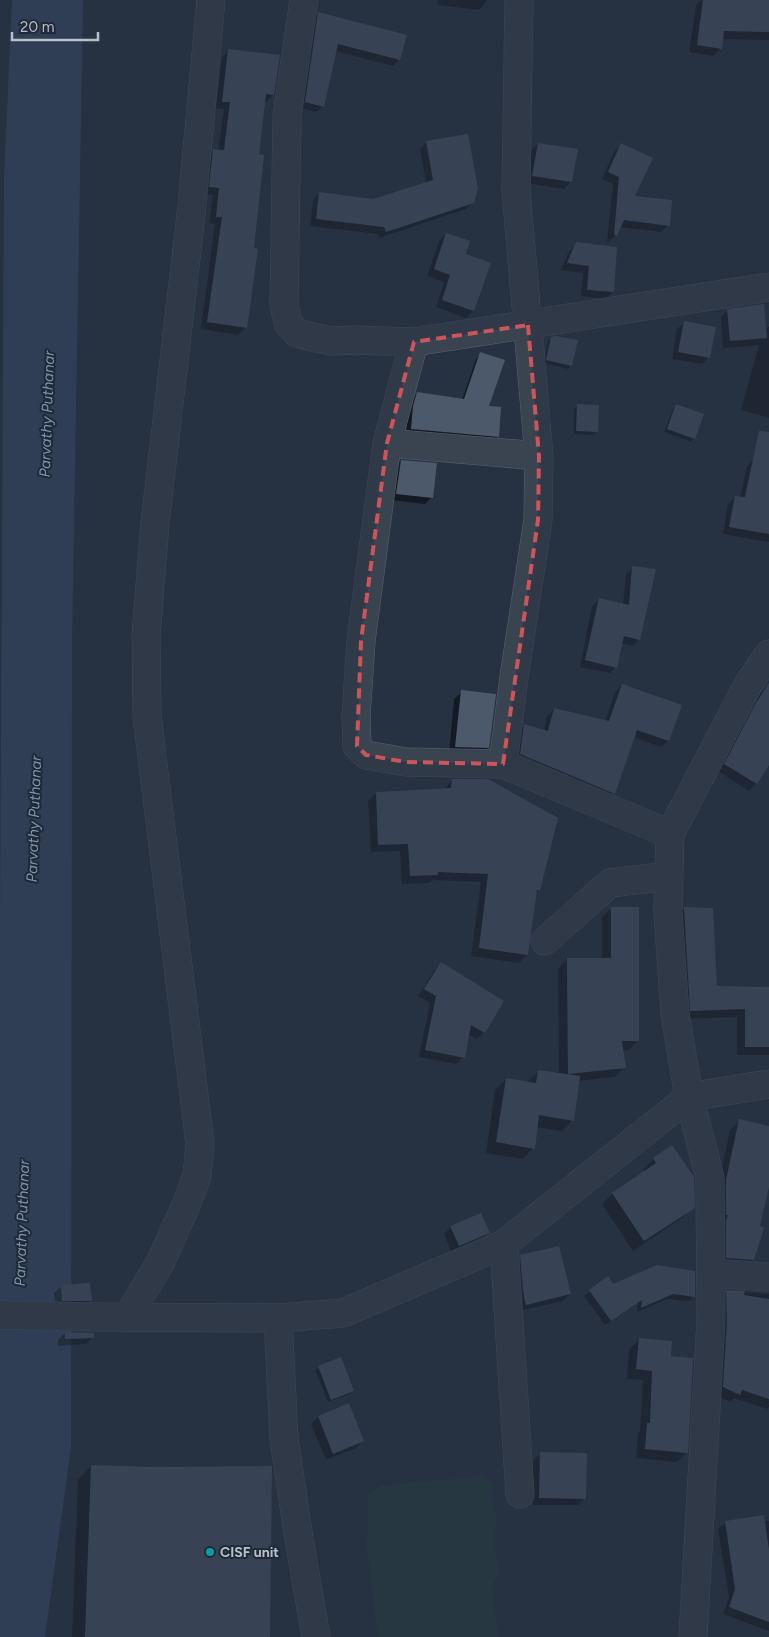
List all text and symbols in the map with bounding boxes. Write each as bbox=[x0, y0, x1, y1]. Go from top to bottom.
scale bar bbox=[12, 10, 99, 42]
text: 20 m bbox=[20, 18, 54, 36]
water label: Parvathy Puthanar bbox=[36, 349, 58, 478]
water label: Parvathy Puthanar bbox=[23, 754, 45, 883]
water label: Parvathy Puthanar bbox=[11, 1158, 33, 1287]
place label: CISF unit bbox=[220, 1544, 279, 1561]
marker: CISF unit bbox=[204, 1546, 216, 1558]

